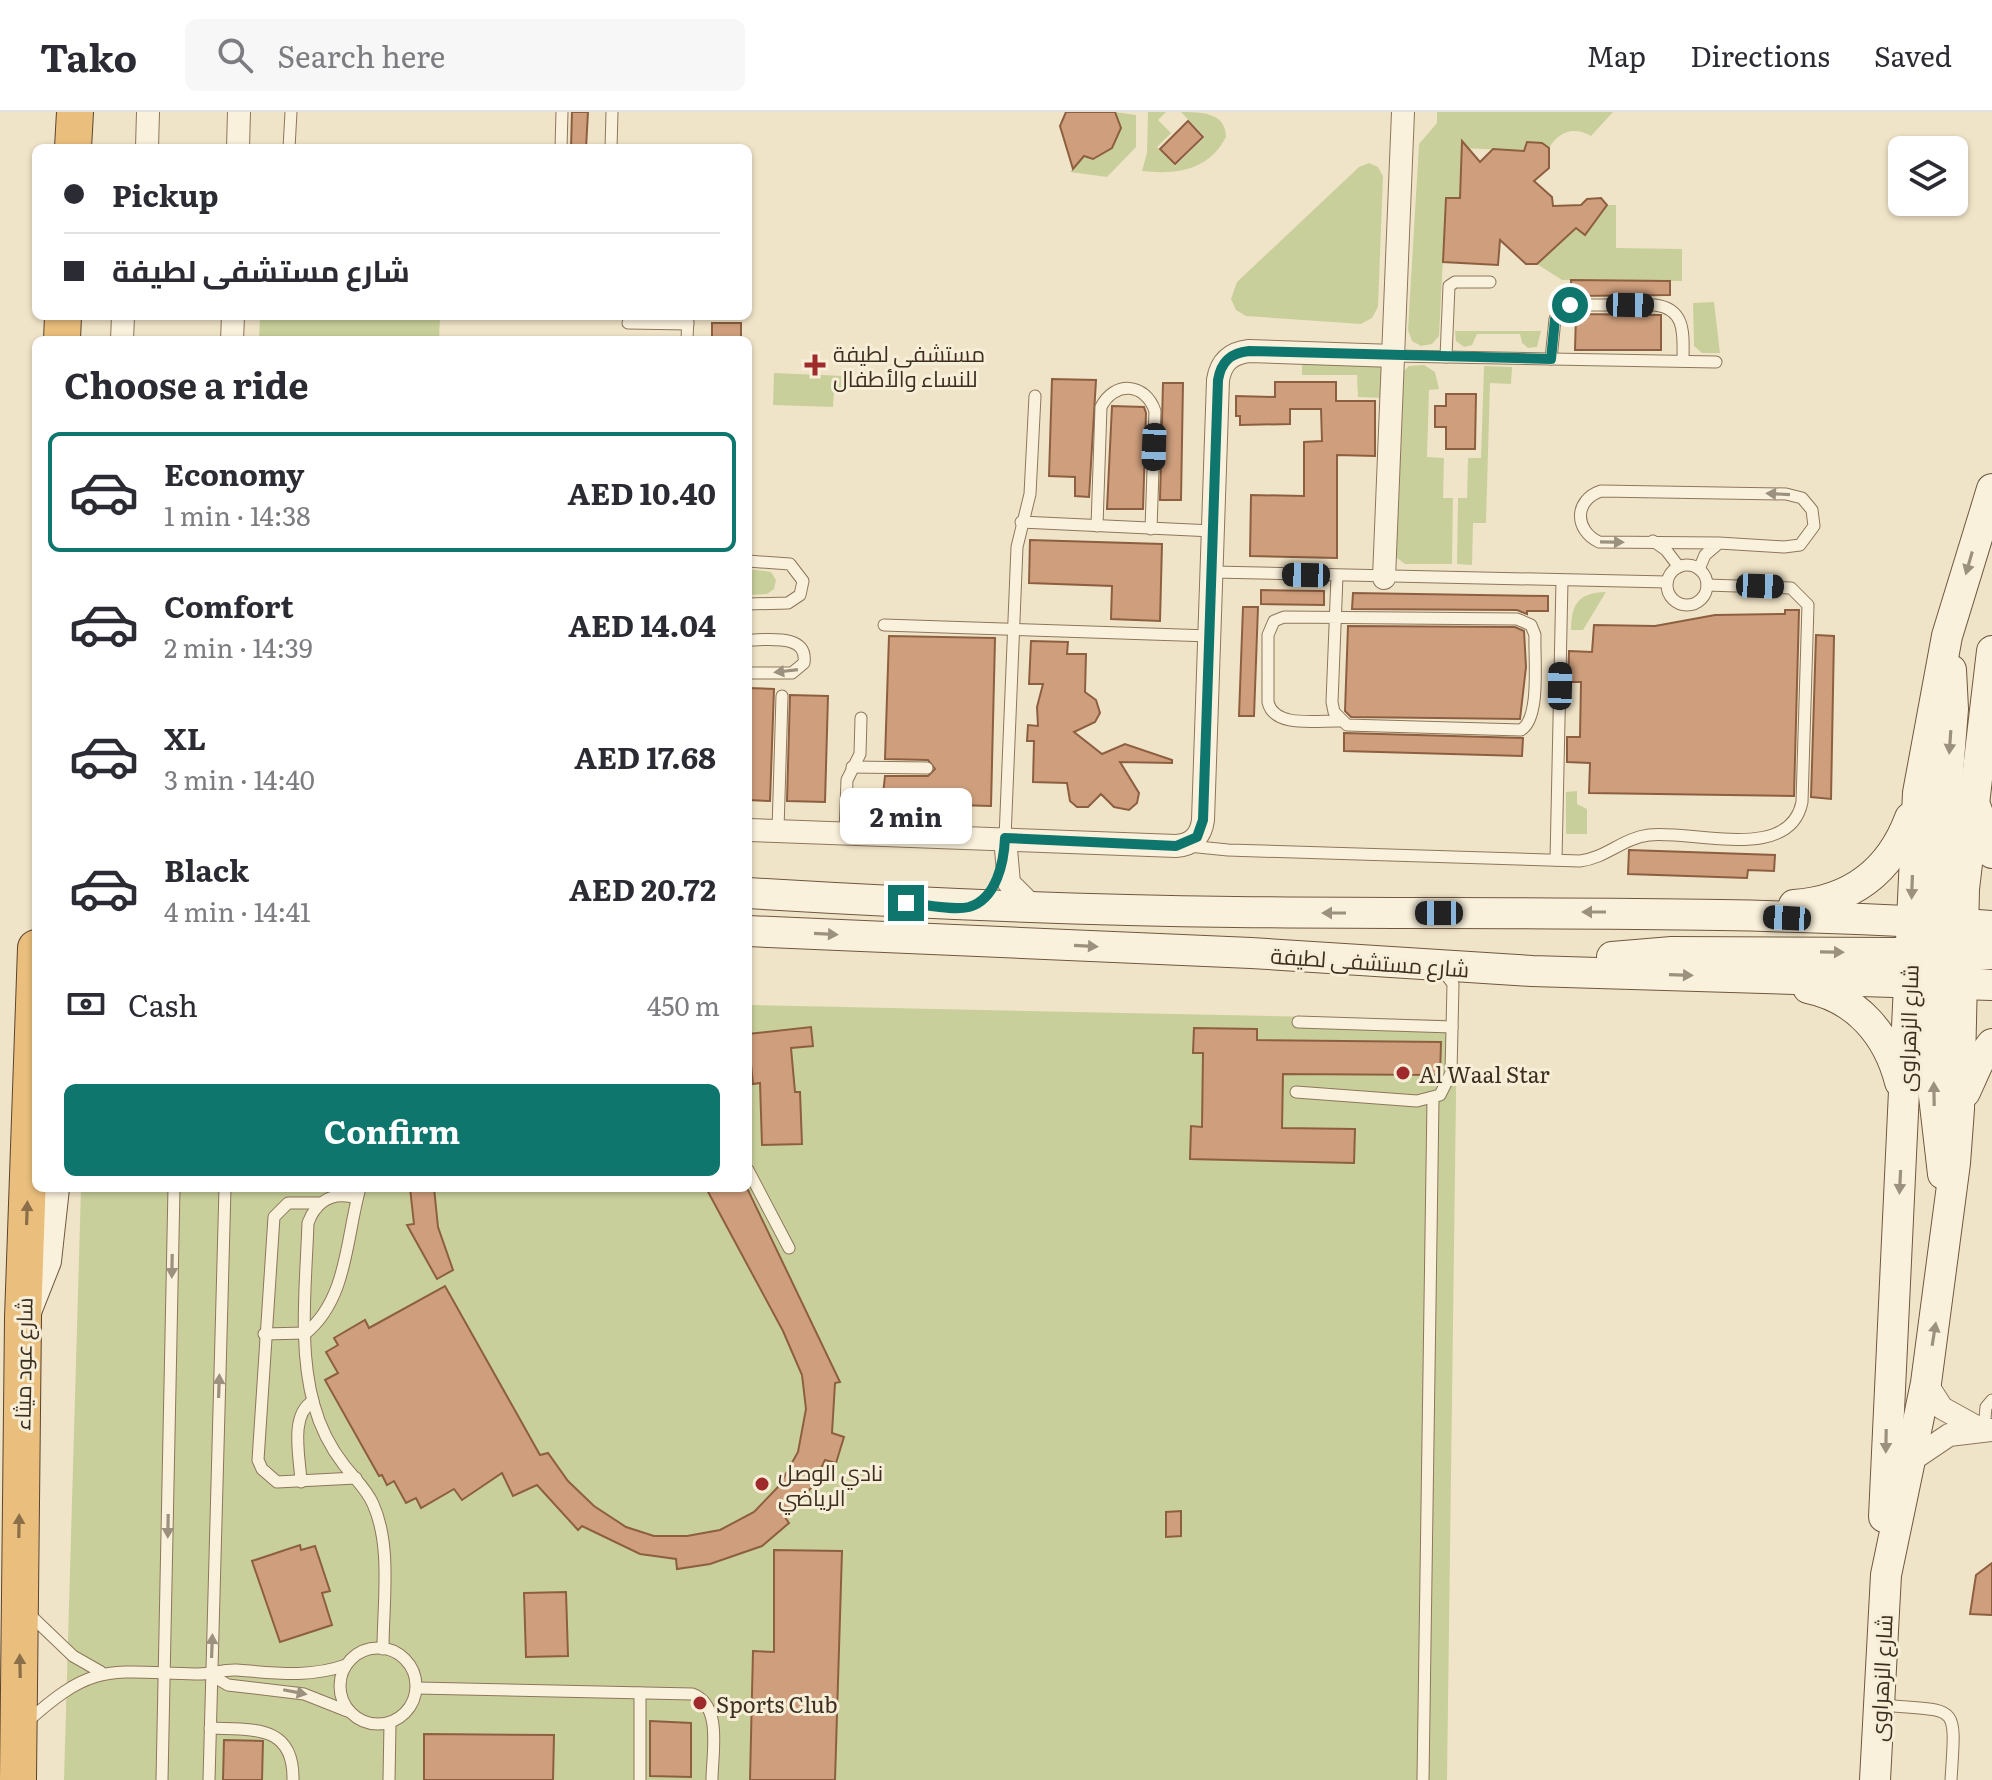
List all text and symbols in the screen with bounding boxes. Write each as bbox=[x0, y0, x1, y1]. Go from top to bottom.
search box bbox=[185, 19, 745, 91]
text: Tako bbox=[40, 27, 137, 84]
icon: search bbox=[213, 33, 257, 77]
text: Search here bbox=[277, 33, 445, 77]
text: Map bbox=[1587, 34, 1646, 76]
text: Directions bbox=[1690, 34, 1830, 76]
text: Saved bbox=[1874, 34, 1952, 76]
map controls bbox=[1888, 136, 1968, 216]
button: layers bbox=[1888, 136, 1968, 216]
text: Pickup bbox=[112, 172, 219, 216]
text: شارع مستشفى لطيفة bbox=[112, 247, 410, 291]
route start bbox=[1552, 287, 1588, 323]
car bbox=[1606, 293, 1654, 317]
place label: مستشفى لطيفة للنساء والأطفال bbox=[833, 336, 985, 394]
marker: مستشفى لطيفة للنساء والأطفال bbox=[804, 354, 826, 376]
text: Choose a ride bbox=[64, 357, 309, 410]
car bbox=[1141, 423, 1167, 471]
text: Economy bbox=[164, 451, 304, 495]
icon: car bbox=[68, 456, 140, 528]
text: AED 10.40 bbox=[568, 470, 716, 514]
one-way arrow bbox=[1765, 488, 1790, 501]
text: 1 min · 14:38 bbox=[164, 495, 311, 534]
one-way arrow bbox=[1600, 535, 1625, 548]
one-way arrow bbox=[1962, 552, 1975, 576]
car bbox=[1282, 563, 1330, 587]
car bbox=[1736, 573, 1784, 599]
text: Comfort bbox=[164, 583, 294, 627]
icon: car bbox=[68, 588, 140, 660]
text: AED 14.04 bbox=[568, 602, 716, 646]
text: 2 min · 14:39 bbox=[164, 627, 313, 666]
car bbox=[1548, 662, 1572, 710]
one-way arrow bbox=[773, 665, 798, 678]
text: XL bbox=[164, 715, 206, 759]
icon: car bbox=[68, 720, 140, 792]
one-way arrow bbox=[1943, 730, 1956, 755]
text: AED 17.68 bbox=[574, 734, 716, 778]
text: 3 min · 14:40 bbox=[164, 759, 315, 798]
callout: 2 min bbox=[840, 787, 972, 843]
text: 2 min bbox=[870, 796, 942, 835]
text: Black bbox=[164, 847, 249, 891]
icon: car bbox=[68, 852, 140, 924]
text: AED 20.72 bbox=[569, 866, 716, 910]
one-way arrow bbox=[1906, 875, 1919, 900]
route end bbox=[888, 885, 924, 921]
text: 4 min · 14:41 bbox=[164, 891, 311, 930]
car bbox=[1415, 901, 1463, 925]
car bbox=[1762, 905, 1812, 931]
one-way arrow bbox=[1581, 906, 1606, 918]
one-way arrow bbox=[1321, 907, 1346, 919]
one-way arrow bbox=[814, 928, 839, 941]
street label: شارع مستشفى لطيفة bbox=[1270, 938, 1470, 984]
one-way arrow bbox=[1074, 940, 1099, 953]
one-way arrow bbox=[1820, 946, 1845, 958]
street label: شارع الزهراوى bbox=[1888, 964, 1926, 1092]
one-way arrow bbox=[1669, 969, 1694, 982]
icon: cash bbox=[64, 982, 108, 1026]
text: Cash bbox=[128, 982, 198, 1026]
text: 450 m bbox=[647, 985, 720, 1024]
place label: Al Waal Star bbox=[1419, 1057, 1550, 1090]
marker: Al Waal Star bbox=[1394, 1064, 1412, 1082]
one-way arrow bbox=[1928, 1081, 1941, 1106]
button: Confirm bbox=[64, 1084, 720, 1176]
one-way arrow bbox=[1893, 1170, 1906, 1195]
one-way arrow bbox=[20, 1200, 33, 1225]
one-way arrow bbox=[166, 1254, 178, 1279]
street label: شارع عود ميثاء bbox=[4, 1297, 40, 1431]
one-way arrow bbox=[1928, 1321, 1940, 1346]
one-way arrow bbox=[213, 1373, 226, 1398]
one-way arrow bbox=[1879, 1429, 1892, 1454]
place label: نادي الوصل الرياضي bbox=[778, 1455, 883, 1515]
marker: نادي الوصل الرياضي bbox=[753, 1475, 771, 1493]
one-way arrow bbox=[13, 1513, 25, 1538]
one-way arrow bbox=[162, 1514, 174, 1539]
street label: شارع الزهراوى bbox=[1860, 1614, 1900, 1742]
one-way arrow bbox=[206, 1633, 218, 1658]
one-way arrow bbox=[14, 1653, 26, 1678]
one-way arrow bbox=[283, 1687, 308, 1699]
place label: Sports Club bbox=[716, 1687, 838, 1720]
marker: Sports Club bbox=[691, 1694, 709, 1712]

